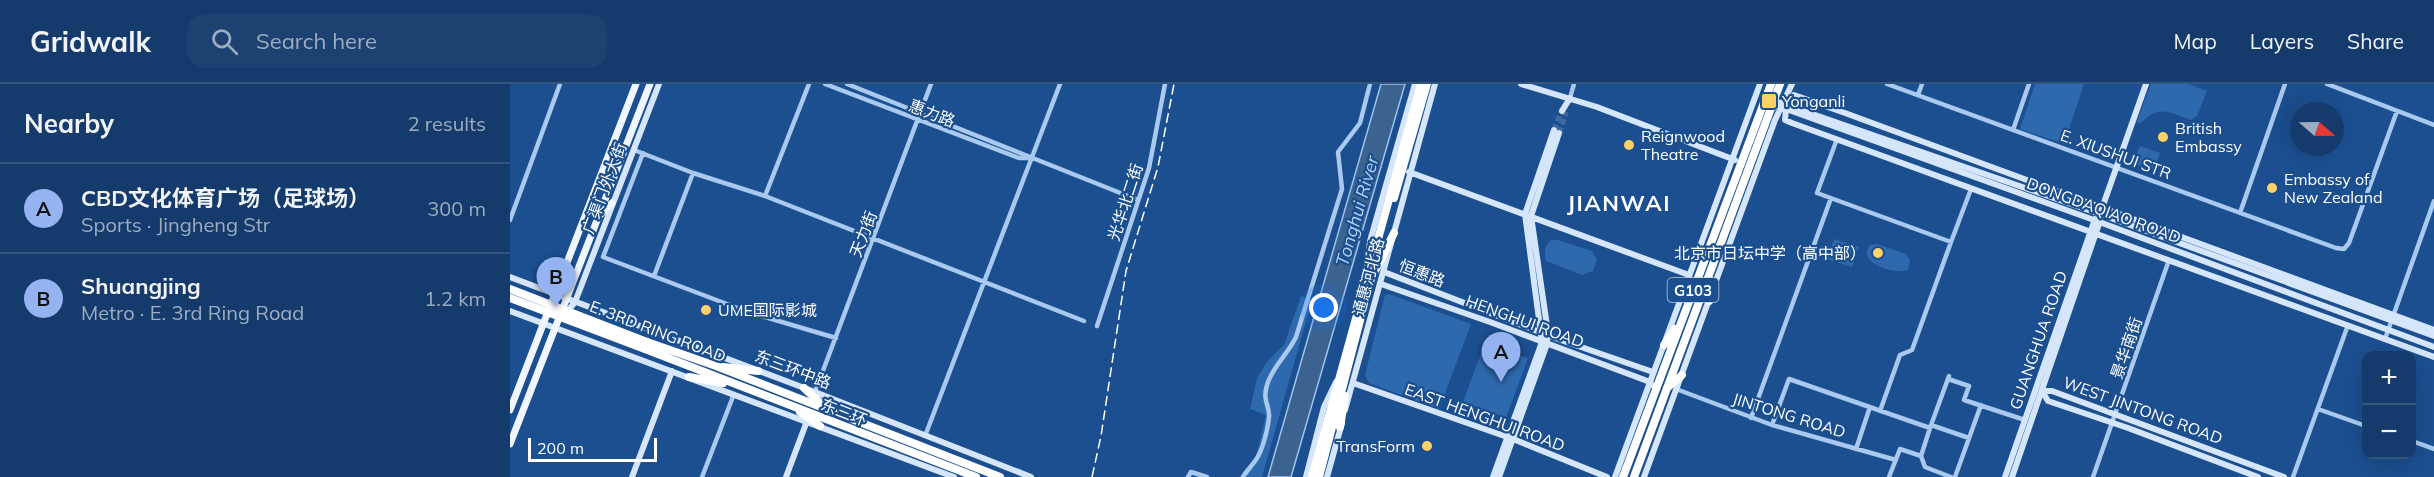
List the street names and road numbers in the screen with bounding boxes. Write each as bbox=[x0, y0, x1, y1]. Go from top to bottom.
street label: 惠力路 bbox=[906, 95, 958, 131]
street label: E. XIUSHUI STR bbox=[2058, 125, 2174, 183]
street label: 广渠门外大街 bbox=[577, 140, 631, 236]
street label: 光华北二街 bbox=[1103, 161, 1147, 243]
street label: DONGDAQIAO ROAD bbox=[2024, 173, 2184, 247]
street label: 天力街 bbox=[845, 208, 881, 260]
street label: 通惠河北路 bbox=[1348, 236, 1388, 318]
street label: 恒惠路 bbox=[1396, 255, 1448, 291]
street label: GUANGHUA ROAD bbox=[2005, 268, 2071, 412]
road number: G103 bbox=[1668, 278, 1718, 302]
street label: HENGHUI ROAD bbox=[1463, 291, 1587, 351]
street label: E. 3RD RING ROAD bbox=[587, 296, 729, 366]
street label: 景华南街 bbox=[2106, 314, 2146, 382]
street label: 东三环中路 bbox=[752, 345, 834, 393]
street label: WEST JINTONG ROAD bbox=[2061, 372, 2225, 448]
street label: EAST HENGHUI ROAD bbox=[1402, 379, 1568, 455]
street label: JINTONG ROAD bbox=[1730, 388, 1848, 442]
street label: 东三环 bbox=[818, 394, 870, 430]

